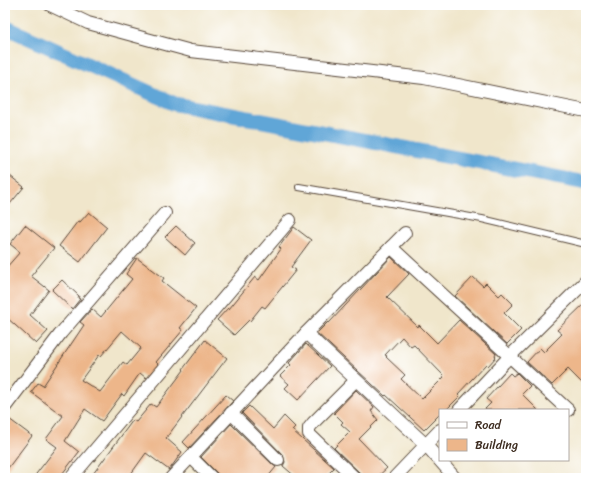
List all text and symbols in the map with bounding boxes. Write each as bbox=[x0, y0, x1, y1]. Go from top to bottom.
legend bbox=[439, 409, 569, 461]
text: Road bbox=[475, 414, 502, 436]
text: Building bbox=[475, 434, 518, 456]

